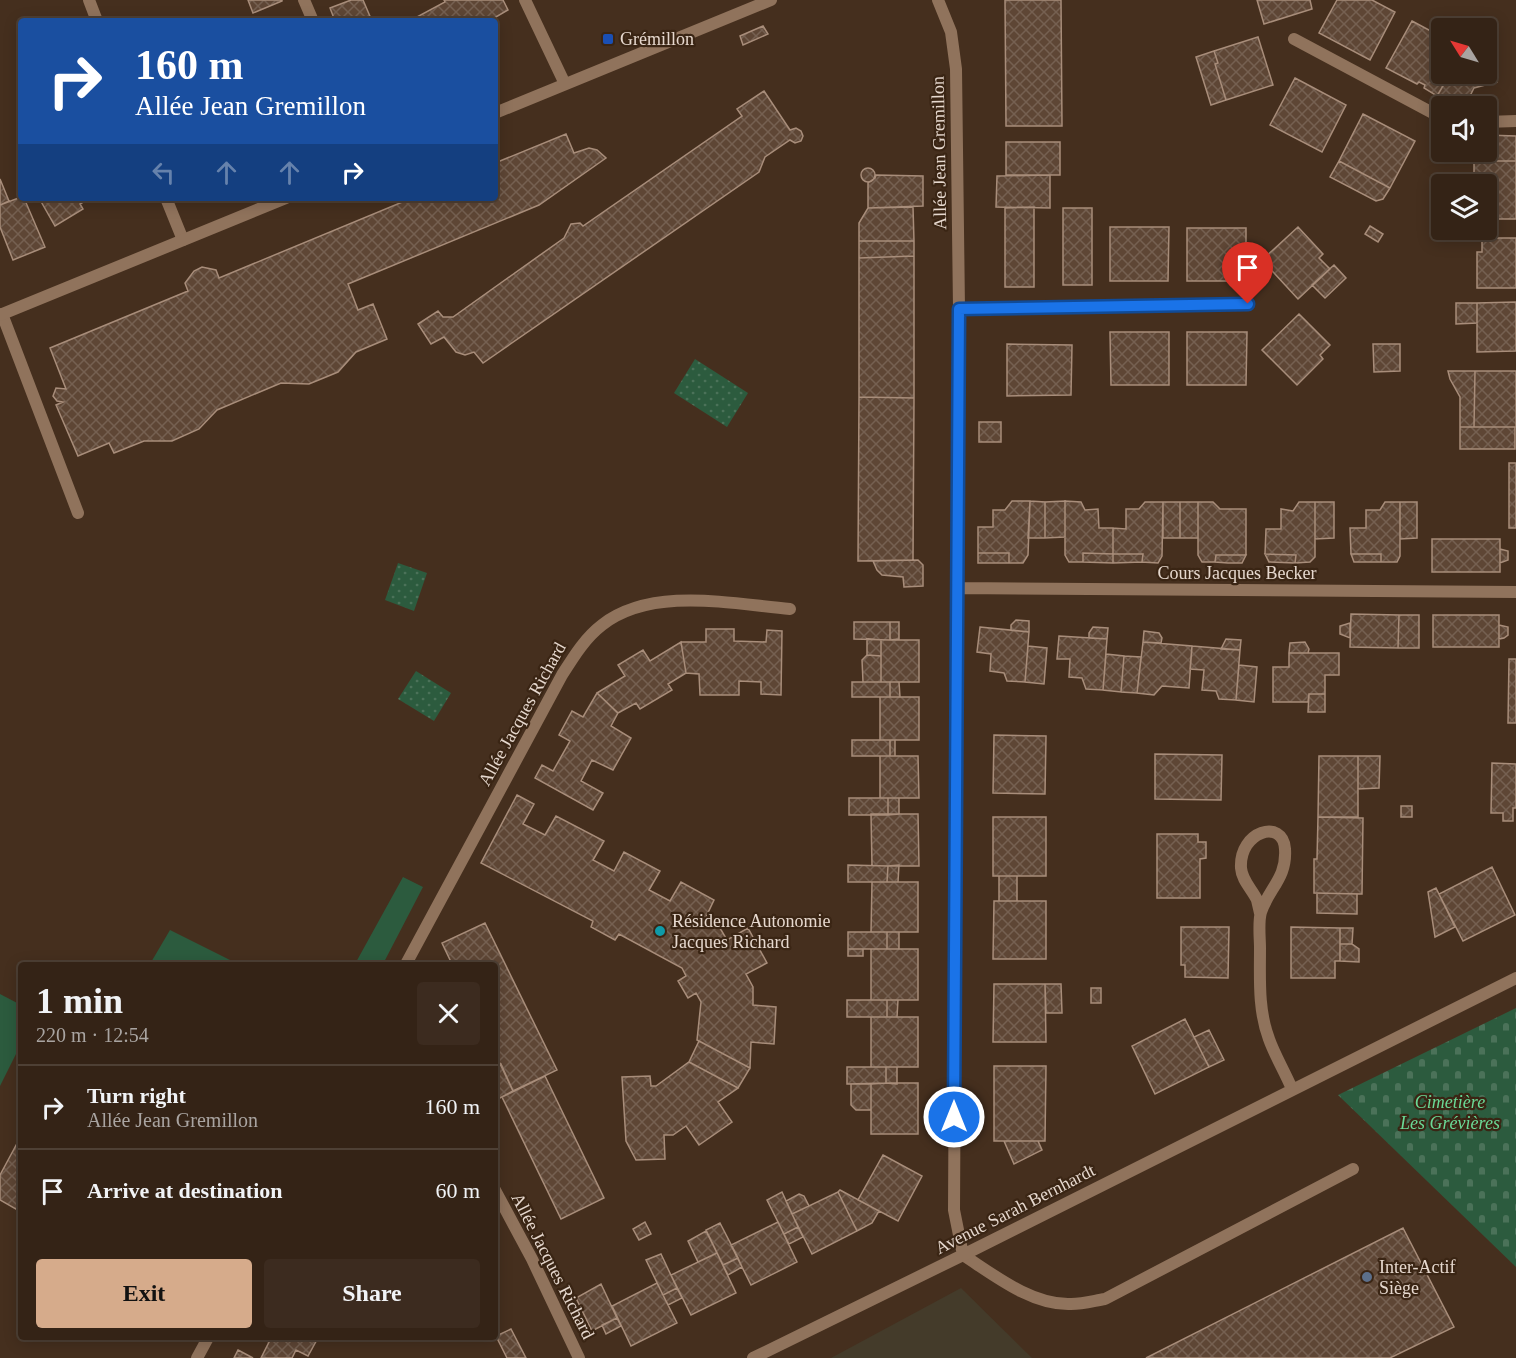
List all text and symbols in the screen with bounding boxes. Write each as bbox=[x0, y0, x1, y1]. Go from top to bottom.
north arrow bbox=[1431, 18, 1497, 84]
map controls bbox=[1431, 18, 1497, 240]
place label: Grémillon bbox=[620, 29, 694, 49]
marker: Grémillon bbox=[601, 32, 615, 46]
icon: right bbox=[36, 42, 114, 120]
text: 160 m bbox=[135, 42, 244, 88]
street label: Allée Jean Gremillon bbox=[928, 76, 950, 230]
text: Allée Jean Gremillon bbox=[135, 91, 366, 121]
button: sound bbox=[1431, 96, 1497, 162]
icon: left bbox=[147, 156, 180, 189]
icon: ahead bbox=[210, 156, 243, 189]
icon: ahead bbox=[273, 156, 306, 189]
icon: right bbox=[336, 156, 369, 189]
button: layers bbox=[1431, 174, 1497, 240]
pin bbox=[1222, 242, 1273, 304]
icon: arrive bbox=[1231, 251, 1264, 284]
street label: Cours Jacques Becker bbox=[1158, 563, 1316, 583]
street label: Allée Jacques Richard bbox=[474, 639, 570, 789]
place label: Résidence Autonomie Jacques Richard bbox=[672, 911, 830, 952]
marker: Résidence Autonomie Jacques Richard bbox=[653, 924, 667, 938]
text: 1 min bbox=[36, 981, 123, 1021]
button: close bbox=[417, 982, 480, 1045]
text: 220 m · 12:54 bbox=[36, 1024, 149, 1046]
text: Turn right bbox=[87, 1083, 186, 1108]
position arrow bbox=[922, 1085, 986, 1149]
icon: right bbox=[36, 1091, 69, 1124]
park label: Cimetière Les Grévières bbox=[1399, 1092, 1500, 1133]
text: 160 m bbox=[424, 1094, 480, 1119]
text: Allée Jean Gremillon bbox=[87, 1109, 258, 1131]
street label: Avenue Sarah Bernhardt bbox=[932, 1160, 1098, 1258]
icon: arrive bbox=[36, 1175, 69, 1208]
text: Arrive at destination bbox=[87, 1178, 283, 1203]
text: 60 m bbox=[435, 1178, 480, 1203]
street label: Allée Jacques Richard bbox=[508, 1190, 598, 1342]
place label: Inter-Actif Siège bbox=[1379, 1257, 1456, 1298]
button: Exit bbox=[36, 1259, 252, 1328]
button: Share bbox=[264, 1259, 480, 1328]
marker: Inter-Actif Siège bbox=[1360, 1270, 1374, 1284]

